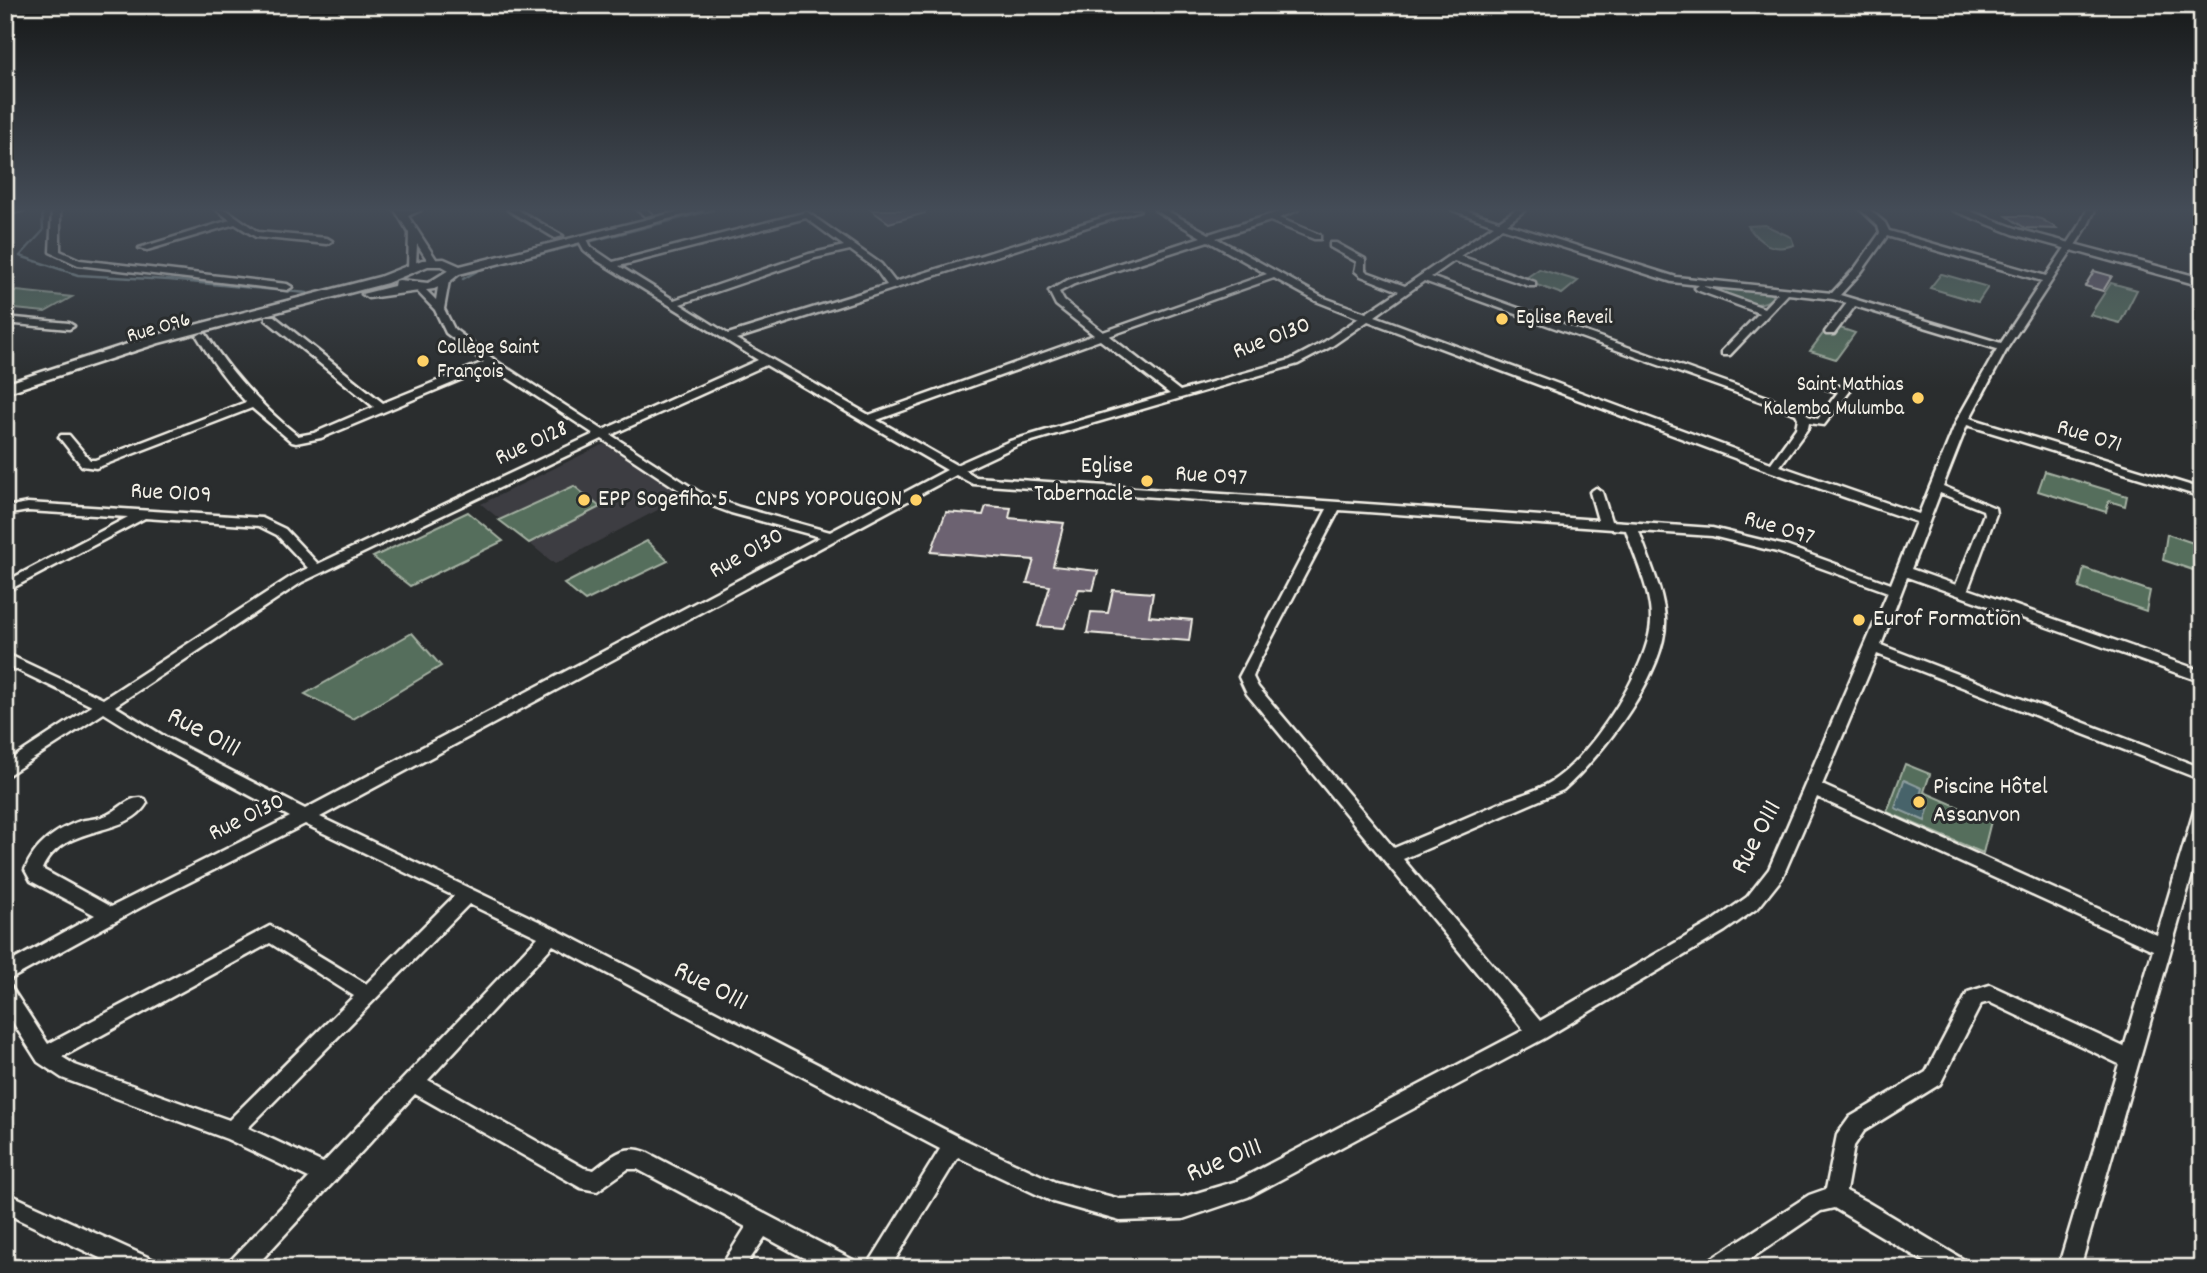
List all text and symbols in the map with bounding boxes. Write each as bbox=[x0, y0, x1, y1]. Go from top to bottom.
place label: Eglise Reveil bbox=[1516, 304, 1613, 334]
street label: Rue O96 bbox=[123, 306, 195, 352]
street label: Rue O130 bbox=[1228, 309, 1316, 369]
marker: Eglise Reveil bbox=[1494, 311, 1510, 327]
place label: Collège Saint François bbox=[437, 334, 540, 388]
marker: Collège Saint François bbox=[415, 353, 431, 369]
place label: Saint Mathias Kalemba Mulumba bbox=[1763, 371, 1905, 425]
marker: Saint Mathias Kalemba Mulumba bbox=[1910, 390, 1926, 406]
street label: Rue O71 bbox=[2052, 411, 2126, 463]
street label: Rue O128 bbox=[490, 412, 574, 476]
place label: Eglise Tabernacle bbox=[1034, 450, 1133, 512]
street label: Rue O97 bbox=[1174, 458, 1248, 496]
marker: Eglise Tabernacle bbox=[1139, 473, 1155, 489]
street label: Rue O109 bbox=[130, 475, 212, 513]
place label: EPP Sogefiha 5 bbox=[598, 483, 728, 517]
place label: CNPS YOPOUGON bbox=[755, 483, 902, 517]
marker: EPP Sogefiha 5 bbox=[576, 492, 592, 508]
marker: CNPS YOPOUGON bbox=[908, 492, 924, 508]
street label: Rue O97 bbox=[1740, 502, 1818, 556]
street label: Rue O130 bbox=[703, 520, 791, 588]
place label: Eurof Formation bbox=[1873, 603, 2021, 637]
marker: Eurof Formation bbox=[1851, 612, 1867, 628]
street label: Rue O111 bbox=[159, 698, 247, 770]
place label: Piscine Hôtel Assanvon bbox=[1933, 771, 2048, 833]
street label: Rue O130 bbox=[203, 785, 291, 851]
street label: Rue O111 bbox=[1722, 794, 1794, 882]
marker: Piscine Hôtel Assanvon bbox=[1911, 794, 1927, 810]
street label: Rue O111 bbox=[666, 952, 754, 1024]
street label: Rue O111 bbox=[1181, 1129, 1269, 1195]

